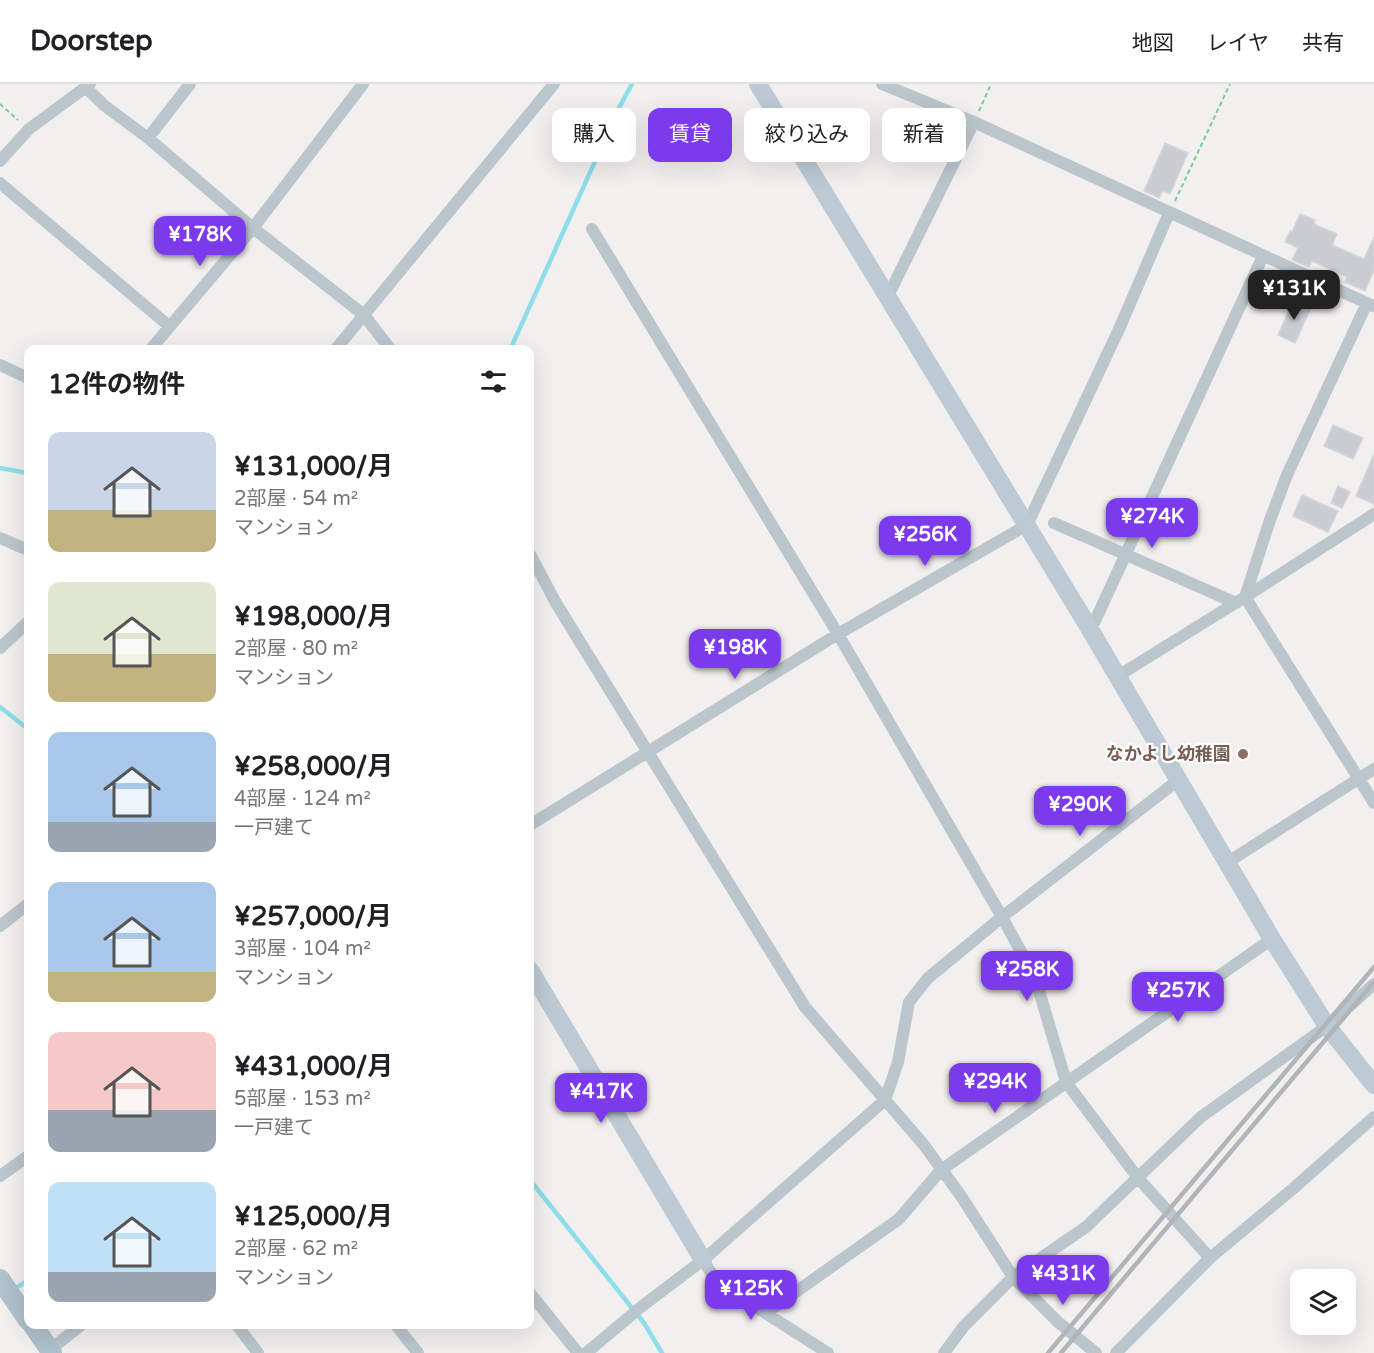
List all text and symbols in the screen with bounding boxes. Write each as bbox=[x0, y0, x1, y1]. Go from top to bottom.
text: Doorstep bbox=[30, 24, 153, 58]
text: 地図 bbox=[1132, 31, 1174, 56]
text: レイヤ bbox=[1207, 31, 1269, 56]
text: 共有 bbox=[1302, 31, 1344, 56]
chip: 購入 bbox=[552, 108, 636, 162]
chip: 賃貸 bbox=[648, 108, 732, 162]
chip: 絞り込み bbox=[744, 108, 870, 162]
chip: 新着 bbox=[882, 108, 966, 162]
pin: ¥178K bbox=[158, 216, 242, 267]
text: ¥178K bbox=[168, 223, 232, 247]
pin: ¥131K bbox=[1252, 270, 1336, 321]
text: ¥131K bbox=[1262, 277, 1326, 301]
icon: filters bbox=[477, 365, 510, 398]
text: 12件の物件 bbox=[48, 369, 185, 400]
text: ¥131,000/月 bbox=[234, 451, 393, 482]
icon: home bbox=[96, 456, 168, 528]
text: 2部屋 · 54 m² bbox=[234, 487, 358, 511]
pin: ¥274K bbox=[1110, 498, 1194, 549]
text: ¥274K bbox=[1120, 505, 1184, 529]
text: マンション bbox=[234, 516, 334, 540]
pin: ¥256K bbox=[883, 516, 967, 567]
text: ¥256K bbox=[893, 523, 957, 547]
text: ¥198,000/月 bbox=[234, 601, 393, 632]
icon: home bbox=[96, 606, 168, 678]
pin: ¥198K bbox=[693, 629, 777, 680]
text: ¥198K bbox=[703, 636, 767, 660]
text: 2部屋 · 80 m² bbox=[234, 637, 358, 661]
text: マンション bbox=[234, 666, 334, 690]
place label: なかよし幼稚園 bbox=[1106, 743, 1231, 765]
marker: なかよし幼稚園 bbox=[1236, 747, 1250, 761]
text: ¥258,000/月 bbox=[234, 751, 393, 782]
icon: home bbox=[96, 756, 168, 828]
pin: ¥290K bbox=[1038, 786, 1122, 837]
text: 4部屋 · 124 m² bbox=[234, 787, 371, 811]
text: ¥290K bbox=[1048, 793, 1112, 817]
text: 一戸建て bbox=[234, 816, 314, 840]
text: ¥257,000/月 bbox=[234, 901, 392, 932]
icon: home bbox=[96, 906, 168, 978]
text: 3部屋 · 104 m² bbox=[234, 937, 371, 961]
pin: ¥258K bbox=[985, 951, 1069, 1002]
text: ¥258K bbox=[995, 958, 1059, 982]
text: マンション bbox=[234, 966, 334, 990]
pin: ¥257K bbox=[1136, 972, 1220, 1023]
text: ¥257K bbox=[1146, 979, 1210, 1003]
text: ¥431,000/月 bbox=[234, 1051, 393, 1082]
icon: home bbox=[96, 1056, 168, 1128]
pin: ¥294K bbox=[953, 1063, 1037, 1114]
text: ¥294K bbox=[963, 1070, 1027, 1094]
pin: ¥417K bbox=[559, 1073, 643, 1124]
text: ¥417K bbox=[569, 1080, 633, 1104]
text: 5部屋 · 153 m² bbox=[234, 1087, 371, 1111]
text: 一戸建て bbox=[234, 1116, 314, 1140]
text: ¥125,000/月 bbox=[234, 1201, 393, 1232]
icon: home bbox=[96, 1206, 168, 1278]
text: 2部屋 · 62 m² bbox=[234, 1237, 358, 1261]
pin: ¥431K bbox=[1021, 1255, 1105, 1306]
text: ¥431K bbox=[1031, 1262, 1095, 1286]
text: マンション bbox=[234, 1266, 334, 1290]
map controls bbox=[1290, 1269, 1356, 1335]
button: layers bbox=[1290, 1269, 1356, 1335]
pin: ¥125K bbox=[709, 1270, 793, 1321]
text: ¥125K bbox=[719, 1277, 783, 1301]

